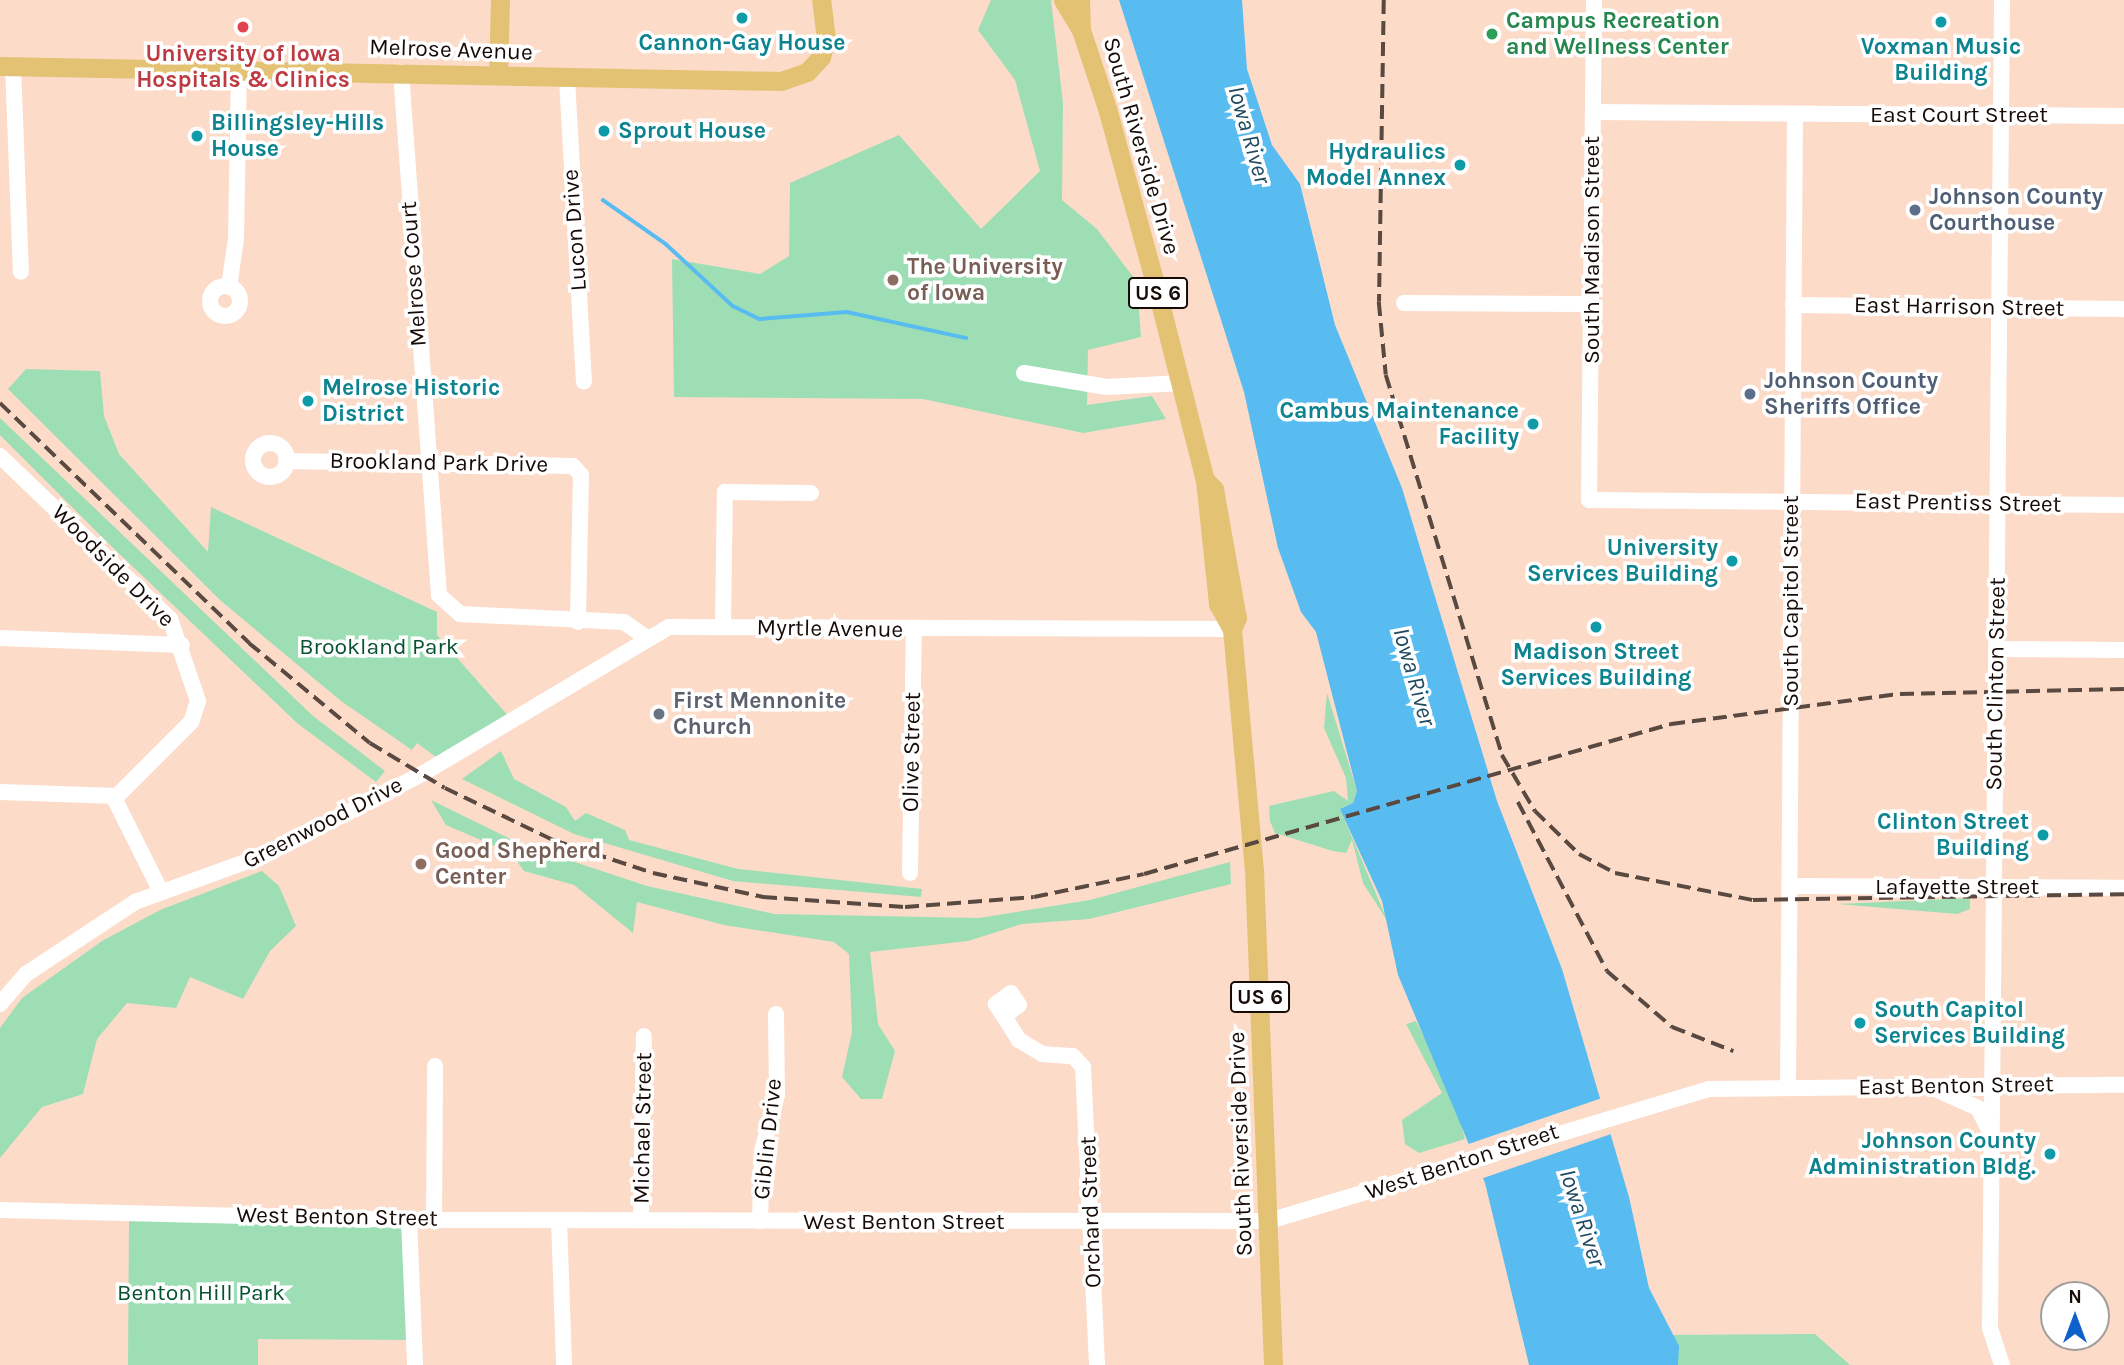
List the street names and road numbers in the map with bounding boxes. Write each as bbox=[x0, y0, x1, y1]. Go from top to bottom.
street label: Melrose Avenue bbox=[369, 33, 533, 67]
street label: South Riverside Drive bbox=[1097, 34, 1185, 258]
street label: East Court Street bbox=[1870, 101, 2048, 129]
street label: South Madison Street bbox=[1578, 136, 1606, 364]
street label: Lucon Drive bbox=[557, 168, 593, 292]
street label: Melrose Court bbox=[395, 200, 433, 348]
road number: US 6 bbox=[1126, 276, 1190, 310]
street label: East Harrison Street bbox=[1854, 291, 2064, 323]
street label: Brookland Park Drive bbox=[329, 447, 549, 479]
street label: East Prentiss Street bbox=[1854, 487, 2062, 519]
street label: South Capitol Street bbox=[1777, 495, 1805, 707]
street label: Woodside Drive bbox=[46, 499, 180, 633]
street label: South Clinton Street bbox=[1980, 577, 2012, 791]
street label: Myrtle Avenue bbox=[756, 614, 904, 644]
street label: Olive Street bbox=[897, 692, 927, 812]
street label: Greenwood Drive bbox=[239, 771, 407, 875]
street label: Lafayette Street bbox=[1875, 873, 2039, 901]
road number: US 6 bbox=[1228, 979, 1292, 1014]
street label: South Riverside Drive bbox=[1223, 1031, 1259, 1257]
street label: Michael Street bbox=[628, 1052, 658, 1204]
street label: East Benton Street bbox=[1858, 1070, 2054, 1102]
street label: Giblin Drive bbox=[748, 1077, 788, 1201]
street label: West Benton Street bbox=[1362, 1118, 1562, 1206]
street label: Orchard Street bbox=[1075, 1136, 1107, 1288]
street label: West Benton Street bbox=[236, 1201, 438, 1233]
street label: West Benton Street bbox=[803, 1208, 1005, 1236]

